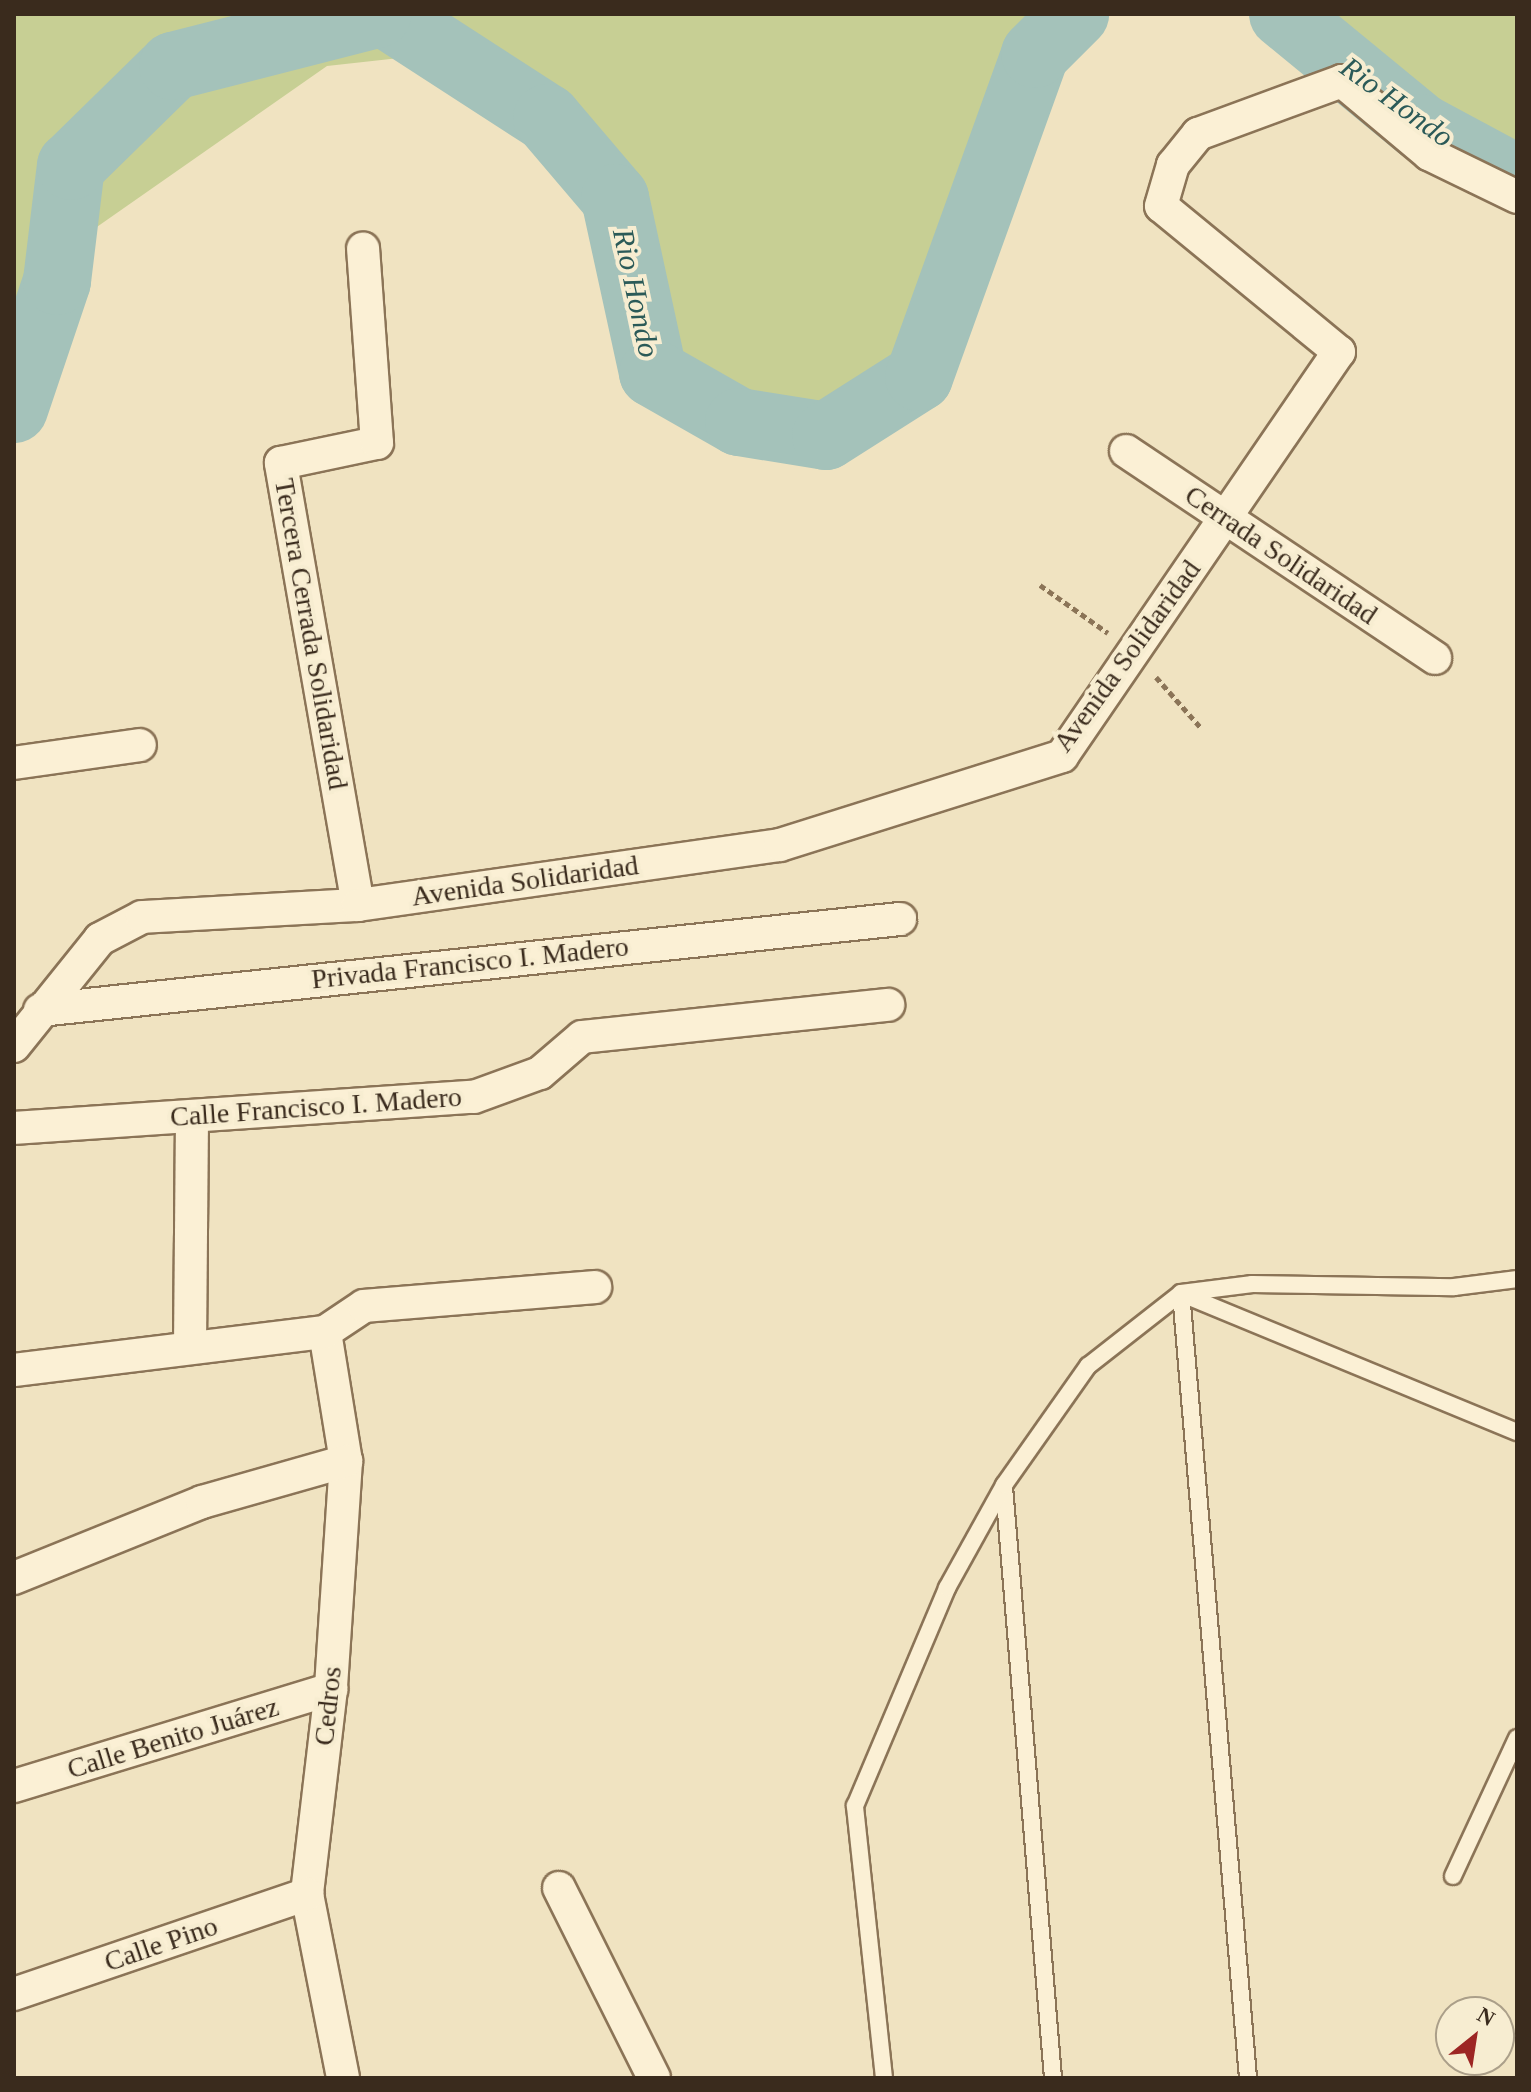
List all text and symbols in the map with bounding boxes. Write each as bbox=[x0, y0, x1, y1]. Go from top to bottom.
water label: Rio Hondo bbox=[1333, 49, 1461, 155]
water label: Rio Hondo bbox=[605, 225, 667, 361]
street label: Tercera Cerrada Solidaridad bbox=[267, 476, 355, 792]
street label: Cerrada Solidaridad bbox=[1178, 478, 1384, 632]
street label: Avenida Solidaridad bbox=[1046, 554, 1208, 758]
street label: Avenida Solidaridad bbox=[409, 848, 641, 914]
street label: Privada Francisco I. Madero bbox=[310, 930, 630, 996]
street label: Calle Francisco I. Madero bbox=[169, 1080, 463, 1134]
street label: Cedros bbox=[307, 1665, 349, 1747]
street label: Calle Benito Juárez bbox=[63, 1690, 283, 1786]
street label: Calle Pino bbox=[100, 1909, 222, 1979]
north arrow bbox=[1435, 1996, 1515, 2076]
text: N bbox=[1473, 2002, 1499, 2031]

